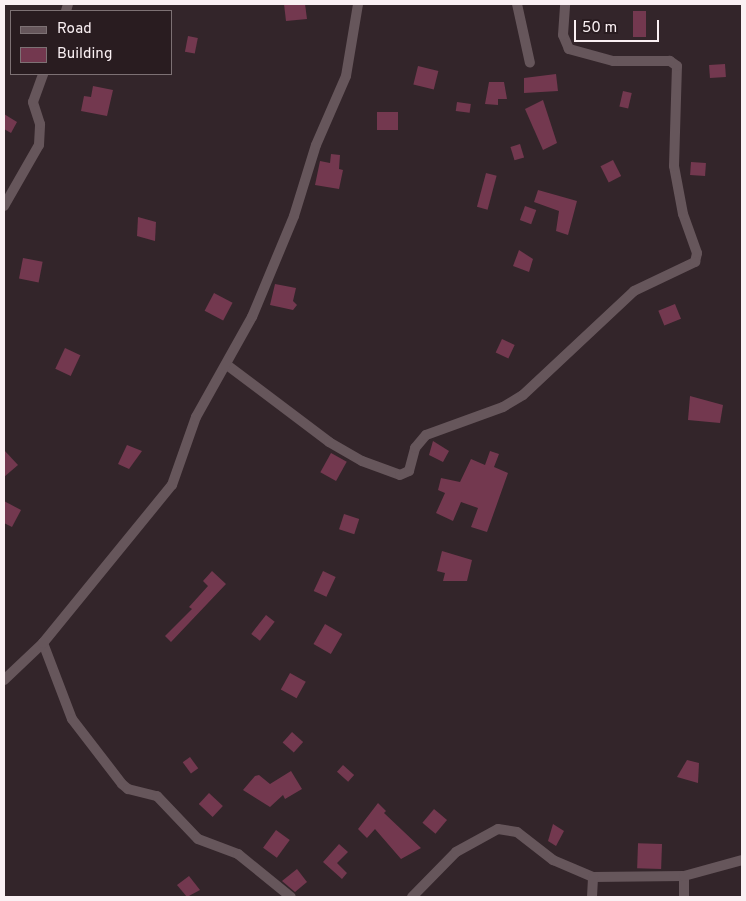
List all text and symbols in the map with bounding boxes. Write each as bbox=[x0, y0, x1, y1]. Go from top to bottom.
legend bbox=[10, 10, 172, 75]
scale bar bbox=[576, 10, 661, 42]
text: 50 m bbox=[582, 19, 617, 38]
text: Road bbox=[57, 20, 92, 39]
text: Building bbox=[57, 45, 112, 64]

